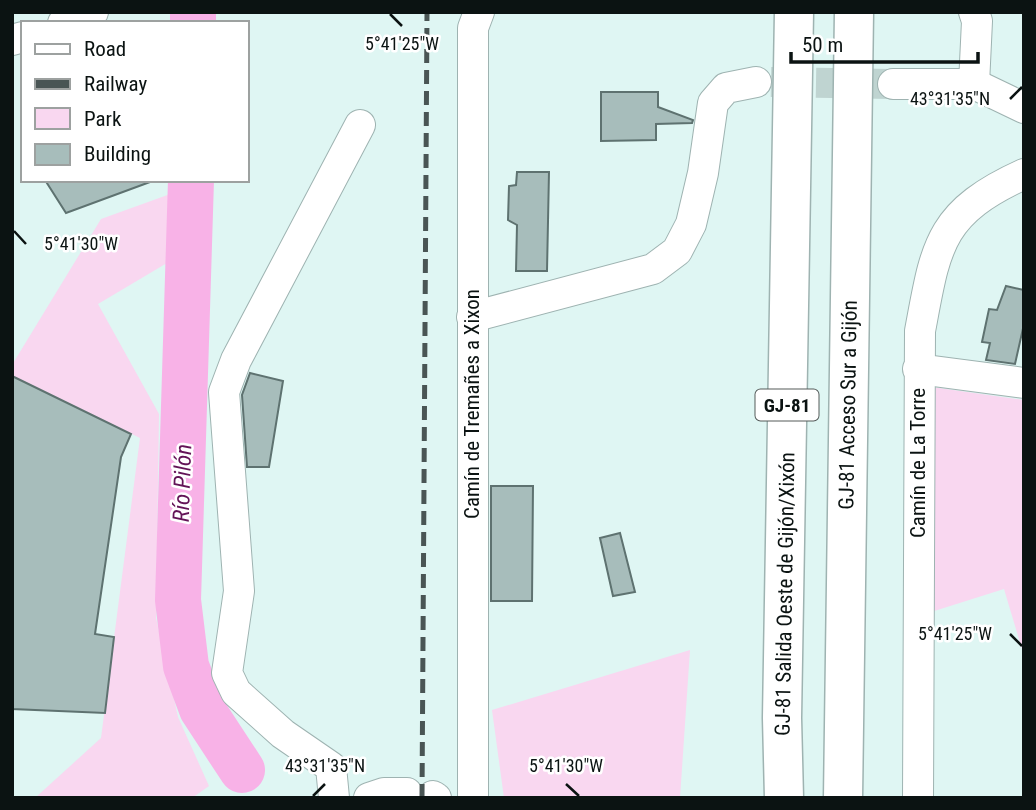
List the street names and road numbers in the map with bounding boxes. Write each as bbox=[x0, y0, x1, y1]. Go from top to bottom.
street label: Camín de Tremañes a Xixon bbox=[460, 289, 484, 519]
street label: GJ-81 Acceso Sur a Gijón bbox=[834, 300, 862, 510]
street label: Camín de La Torre bbox=[906, 388, 930, 538]
road number: GJ-81 bbox=[756, 390, 818, 420]
street label: GJ-81 Salida Oeste de Gijón/Xixón bbox=[771, 452, 799, 736]

